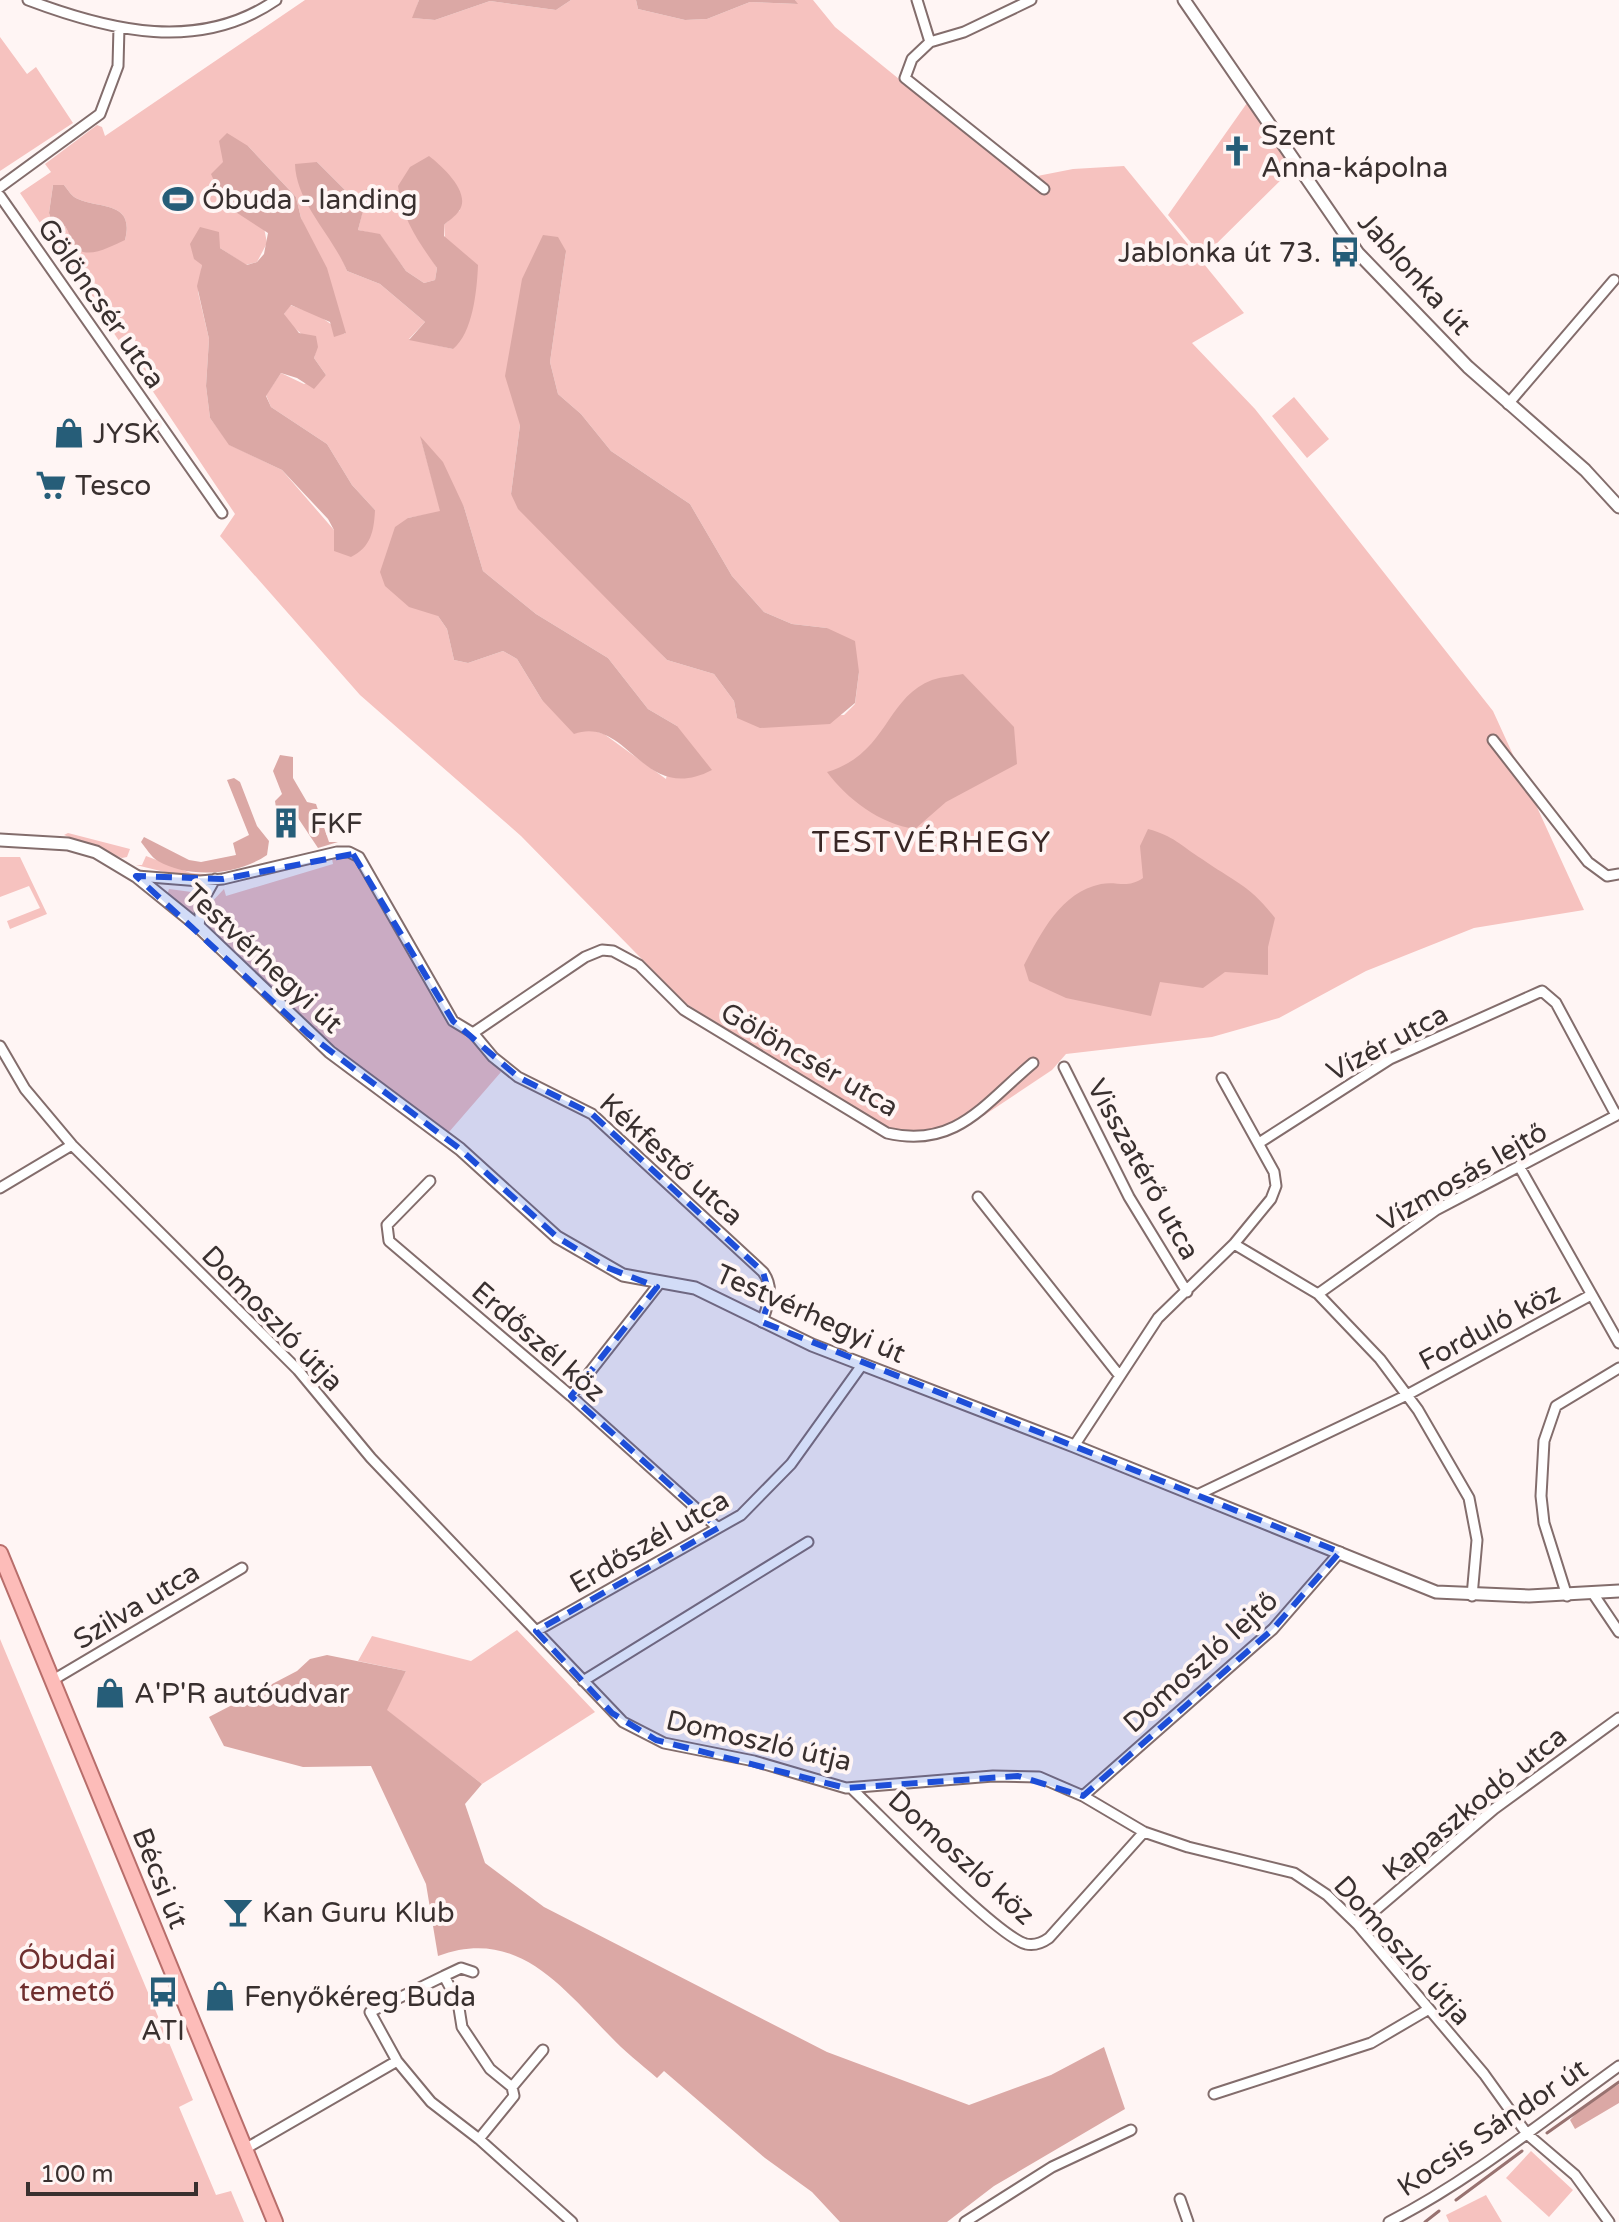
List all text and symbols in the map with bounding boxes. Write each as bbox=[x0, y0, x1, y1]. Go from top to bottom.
place label: Szent Anna-kápolna bbox=[1261, 119, 1448, 185]
church icon: Szent Anna-kápolna bbox=[1220, 134, 1254, 168]
sports icon: Óbuda - landing bbox=[161, 182, 195, 216]
place label: Óbuda - landing bbox=[202, 183, 418, 217]
street label: Jablonka út bbox=[1350, 205, 1478, 342]
street label: Gölöncsér utca bbox=[30, 212, 172, 395]
bus stop icon: Jablonka út 73. bbox=[1328, 235, 1362, 269]
place label: Jablonka út 73. bbox=[1118, 236, 1321, 270]
shop icon: JYSK bbox=[52, 416, 86, 450]
place label: JYSK bbox=[93, 417, 160, 451]
supermarket icon: Tesco bbox=[34, 468, 68, 502]
place label: Tesco bbox=[75, 469, 151, 503]
building icon: FKF bbox=[269, 806, 303, 840]
place label: FKF bbox=[310, 807, 363, 841]
district label: TESTVÉRHEGY bbox=[812, 824, 1052, 861]
street label: Testvérhegyi út bbox=[177, 877, 350, 1041]
street label: Gölöncsér utca bbox=[715, 995, 904, 1125]
street label: Vízér utca bbox=[1321, 997, 1454, 1089]
street label: Visszatérő utca bbox=[1079, 1073, 1207, 1266]
street label: Kékfestő utca bbox=[592, 1086, 750, 1233]
street label: Vízmosás lejtő bbox=[1372, 1115, 1553, 1239]
street label: Domoszló útja bbox=[194, 1239, 350, 1399]
street label: Testvérhegyi út bbox=[711, 1257, 911, 1371]
street label: Erdőszél köz bbox=[465, 1274, 612, 1409]
street label: Forduló köz bbox=[1413, 1275, 1566, 1378]
street label: Erdőszél utca bbox=[564, 1483, 735, 1601]
street label: Szilva utca bbox=[67, 1555, 206, 1657]
street label: Domoszló lejtő bbox=[1116, 1583, 1285, 1740]
shop icon: A'P'R autóudvar bbox=[93, 1676, 127, 1710]
place label: A'P'R autóudvar bbox=[134, 1677, 350, 1711]
street label: Domoszló útja bbox=[663, 1703, 855, 1779]
street label: Kapaszkodó utca bbox=[1376, 1719, 1574, 1889]
street label: Domoszló köz bbox=[881, 1783, 1041, 1932]
street label: Bécsi út bbox=[125, 1823, 196, 1934]
street label: Domoszló útja bbox=[1326, 1869, 1478, 2032]
bar icon: Kan Guru Klub bbox=[221, 1895, 255, 1929]
place label: Kan Guru Klub bbox=[262, 1896, 455, 1930]
park label: Óbudai temető bbox=[18, 1943, 116, 2009]
bus stop icon: ATI bbox=[146, 1975, 180, 2009]
shop icon: Fenyőkéreg Buda bbox=[203, 1979, 237, 2013]
place label: Fenyőkéreg Buda bbox=[244, 1980, 476, 2014]
place label: ATI bbox=[141, 2014, 185, 2048]
street label: Kocsis Sándor út bbox=[1391, 2051, 1594, 2204]
scale bar bbox=[28, 2146, 196, 2196]
text: 100 m bbox=[40, 2160, 114, 2189]

